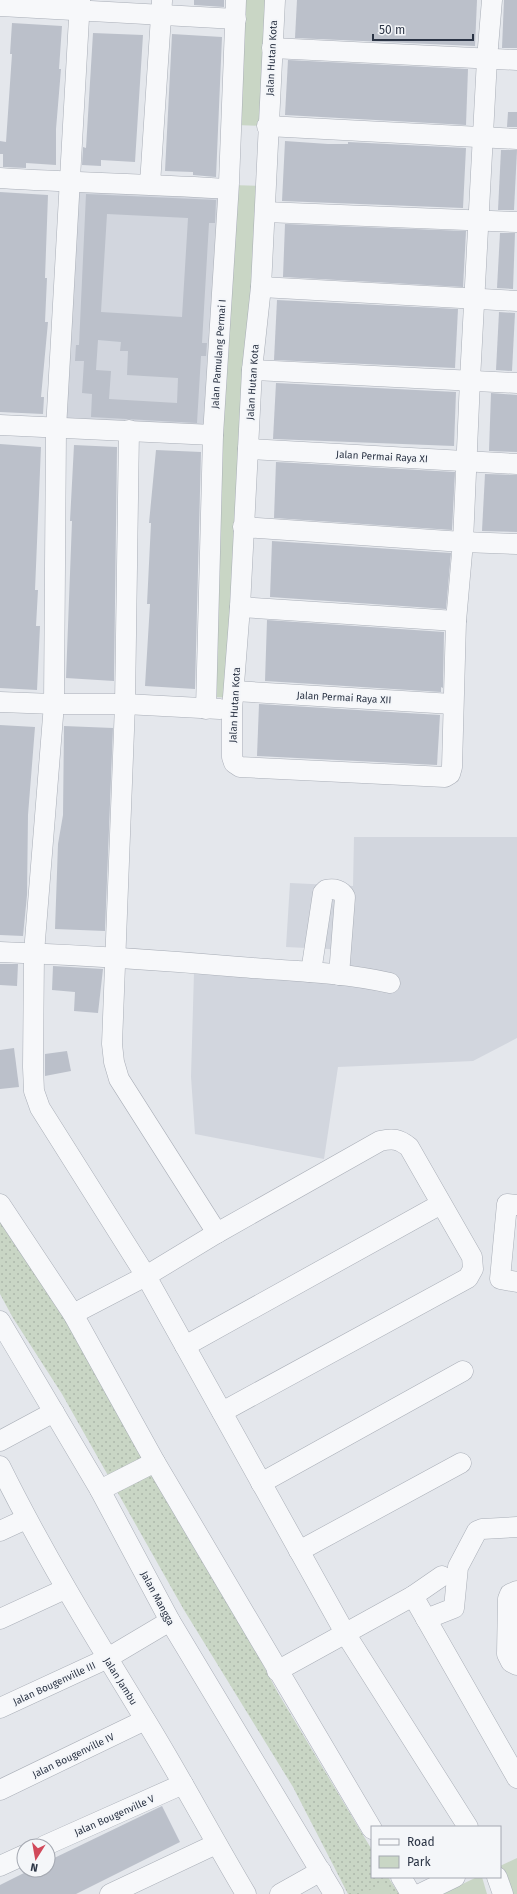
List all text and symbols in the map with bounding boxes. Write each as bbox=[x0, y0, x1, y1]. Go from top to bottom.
scale bar bbox=[373, 16, 473, 42]
street label: Jalan Hutan Kota bbox=[264, 20, 280, 96]
text: 50 m bbox=[379, 23, 405, 37]
street label: Jalan Pamulang Permai I bbox=[209, 299, 229, 409]
street label: Jalan Hutan Kota bbox=[244, 344, 262, 420]
street label: Jalan Permai Raya XI bbox=[336, 449, 428, 465]
street label: Jalan Hutan Kota bbox=[227, 667, 243, 743]
street label: Jalan Permai Raya XII bbox=[296, 690, 392, 706]
street label: Jalan Mangga bbox=[138, 1569, 176, 1628]
street label: Jalan Jambu bbox=[101, 1655, 140, 1708]
street label: Jalan Bougenville III bbox=[11, 1660, 98, 1708]
street label: Jalan Bougenville IV bbox=[31, 1731, 117, 1781]
street label: Jalan Bougenville V bbox=[72, 1793, 157, 1839]
legend bbox=[371, 1826, 501, 1878]
text: Road bbox=[407, 1835, 435, 1849]
north arrow bbox=[16, 1838, 56, 1878]
text: Park bbox=[407, 1855, 431, 1869]
text: N bbox=[29, 1860, 39, 1874]

